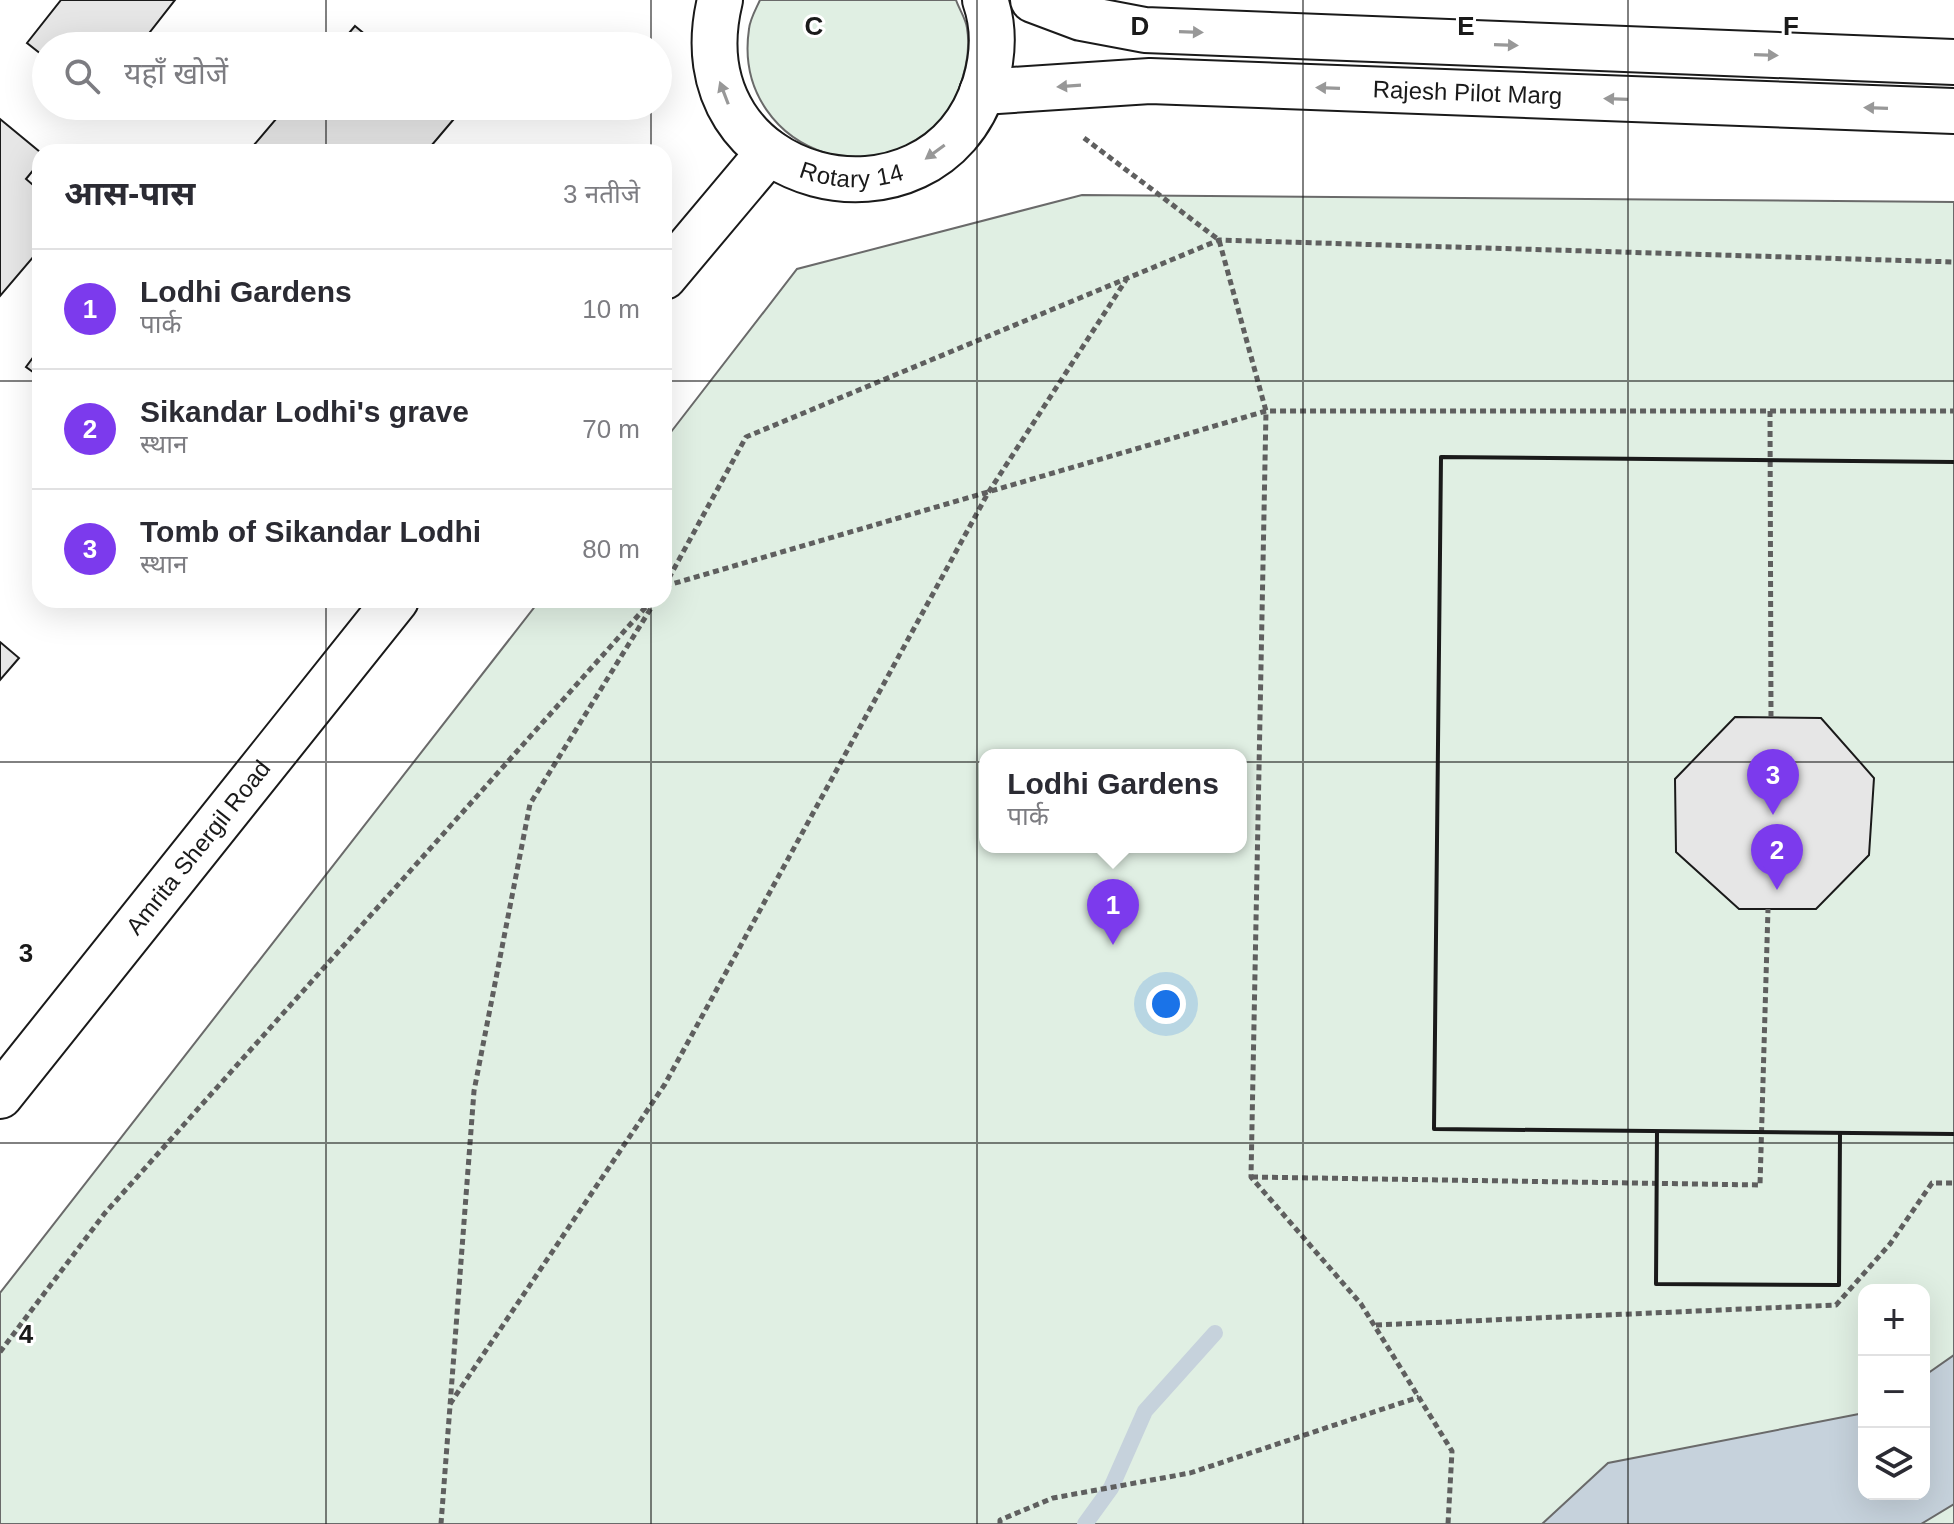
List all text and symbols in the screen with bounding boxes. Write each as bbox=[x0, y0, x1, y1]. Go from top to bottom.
text: C bbox=[805, 11, 824, 41]
text: D bbox=[1131, 11, 1149, 41]
text: E bbox=[1457, 11, 1475, 41]
text: F bbox=[1783, 11, 1799, 41]
one-way arrow bbox=[1179, 26, 1204, 39]
search box bbox=[32, 32, 672, 120]
one-way arrow bbox=[1494, 38, 1519, 51]
one-way arrow bbox=[1754, 49, 1779, 62]
icon: search bbox=[60, 54, 104, 98]
text: यहाँ खोजें bbox=[124, 57, 228, 90]
street label: Rajesh Pilot Marg bbox=[1372, 75, 1563, 109]
one-way arrow bbox=[1056, 80, 1081, 93]
one-way arrow bbox=[717, 81, 730, 105]
one-way arrow bbox=[1315, 81, 1340, 94]
one-way arrow bbox=[1603, 92, 1628, 105]
one-way arrow bbox=[1863, 102, 1888, 115]
one-way arrow bbox=[925, 144, 945, 160]
street label: Rotary 14 bbox=[797, 156, 906, 192]
text: आस-पास bbox=[64, 174, 195, 212]
text: 3 नतीजे bbox=[563, 179, 640, 209]
text: Lodhi Gardens bbox=[140, 275, 352, 308]
text: 1 bbox=[83, 294, 97, 324]
text: 10 m bbox=[582, 294, 640, 324]
text: पार्क bbox=[140, 309, 181, 339]
text: Sikandar Lodhi's grave bbox=[140, 395, 469, 428]
text: 2 bbox=[83, 414, 97, 444]
text: 70 m bbox=[582, 414, 640, 444]
text: स्थान bbox=[140, 429, 187, 459]
text: Tomb of Sikandar Lodhi bbox=[140, 515, 481, 548]
text: 3 bbox=[83, 534, 97, 564]
text: 80 m bbox=[582, 534, 640, 564]
text: स्थान bbox=[140, 549, 187, 579]
popup bbox=[979, 749, 1247, 853]
pin: 3 bbox=[1747, 749, 1799, 815]
street label: Amrita Shergil Road bbox=[120, 755, 276, 940]
text: Lodhi Gardens bbox=[1007, 767, 1219, 800]
text: पार्क bbox=[1007, 801, 1049, 831]
pin: 2 bbox=[1751, 824, 1803, 890]
pin: 1 bbox=[1087, 879, 1139, 945]
text: 3 bbox=[19, 938, 33, 968]
your location bbox=[1146, 984, 1186, 1024]
map controls bbox=[1858, 1284, 1930, 1500]
button: + bbox=[1858, 1284, 1930, 1356]
text: 4 bbox=[19, 1319, 34, 1349]
button: − bbox=[1858, 1356, 1930, 1428]
button: layers bbox=[1858, 1428, 1930, 1500]

